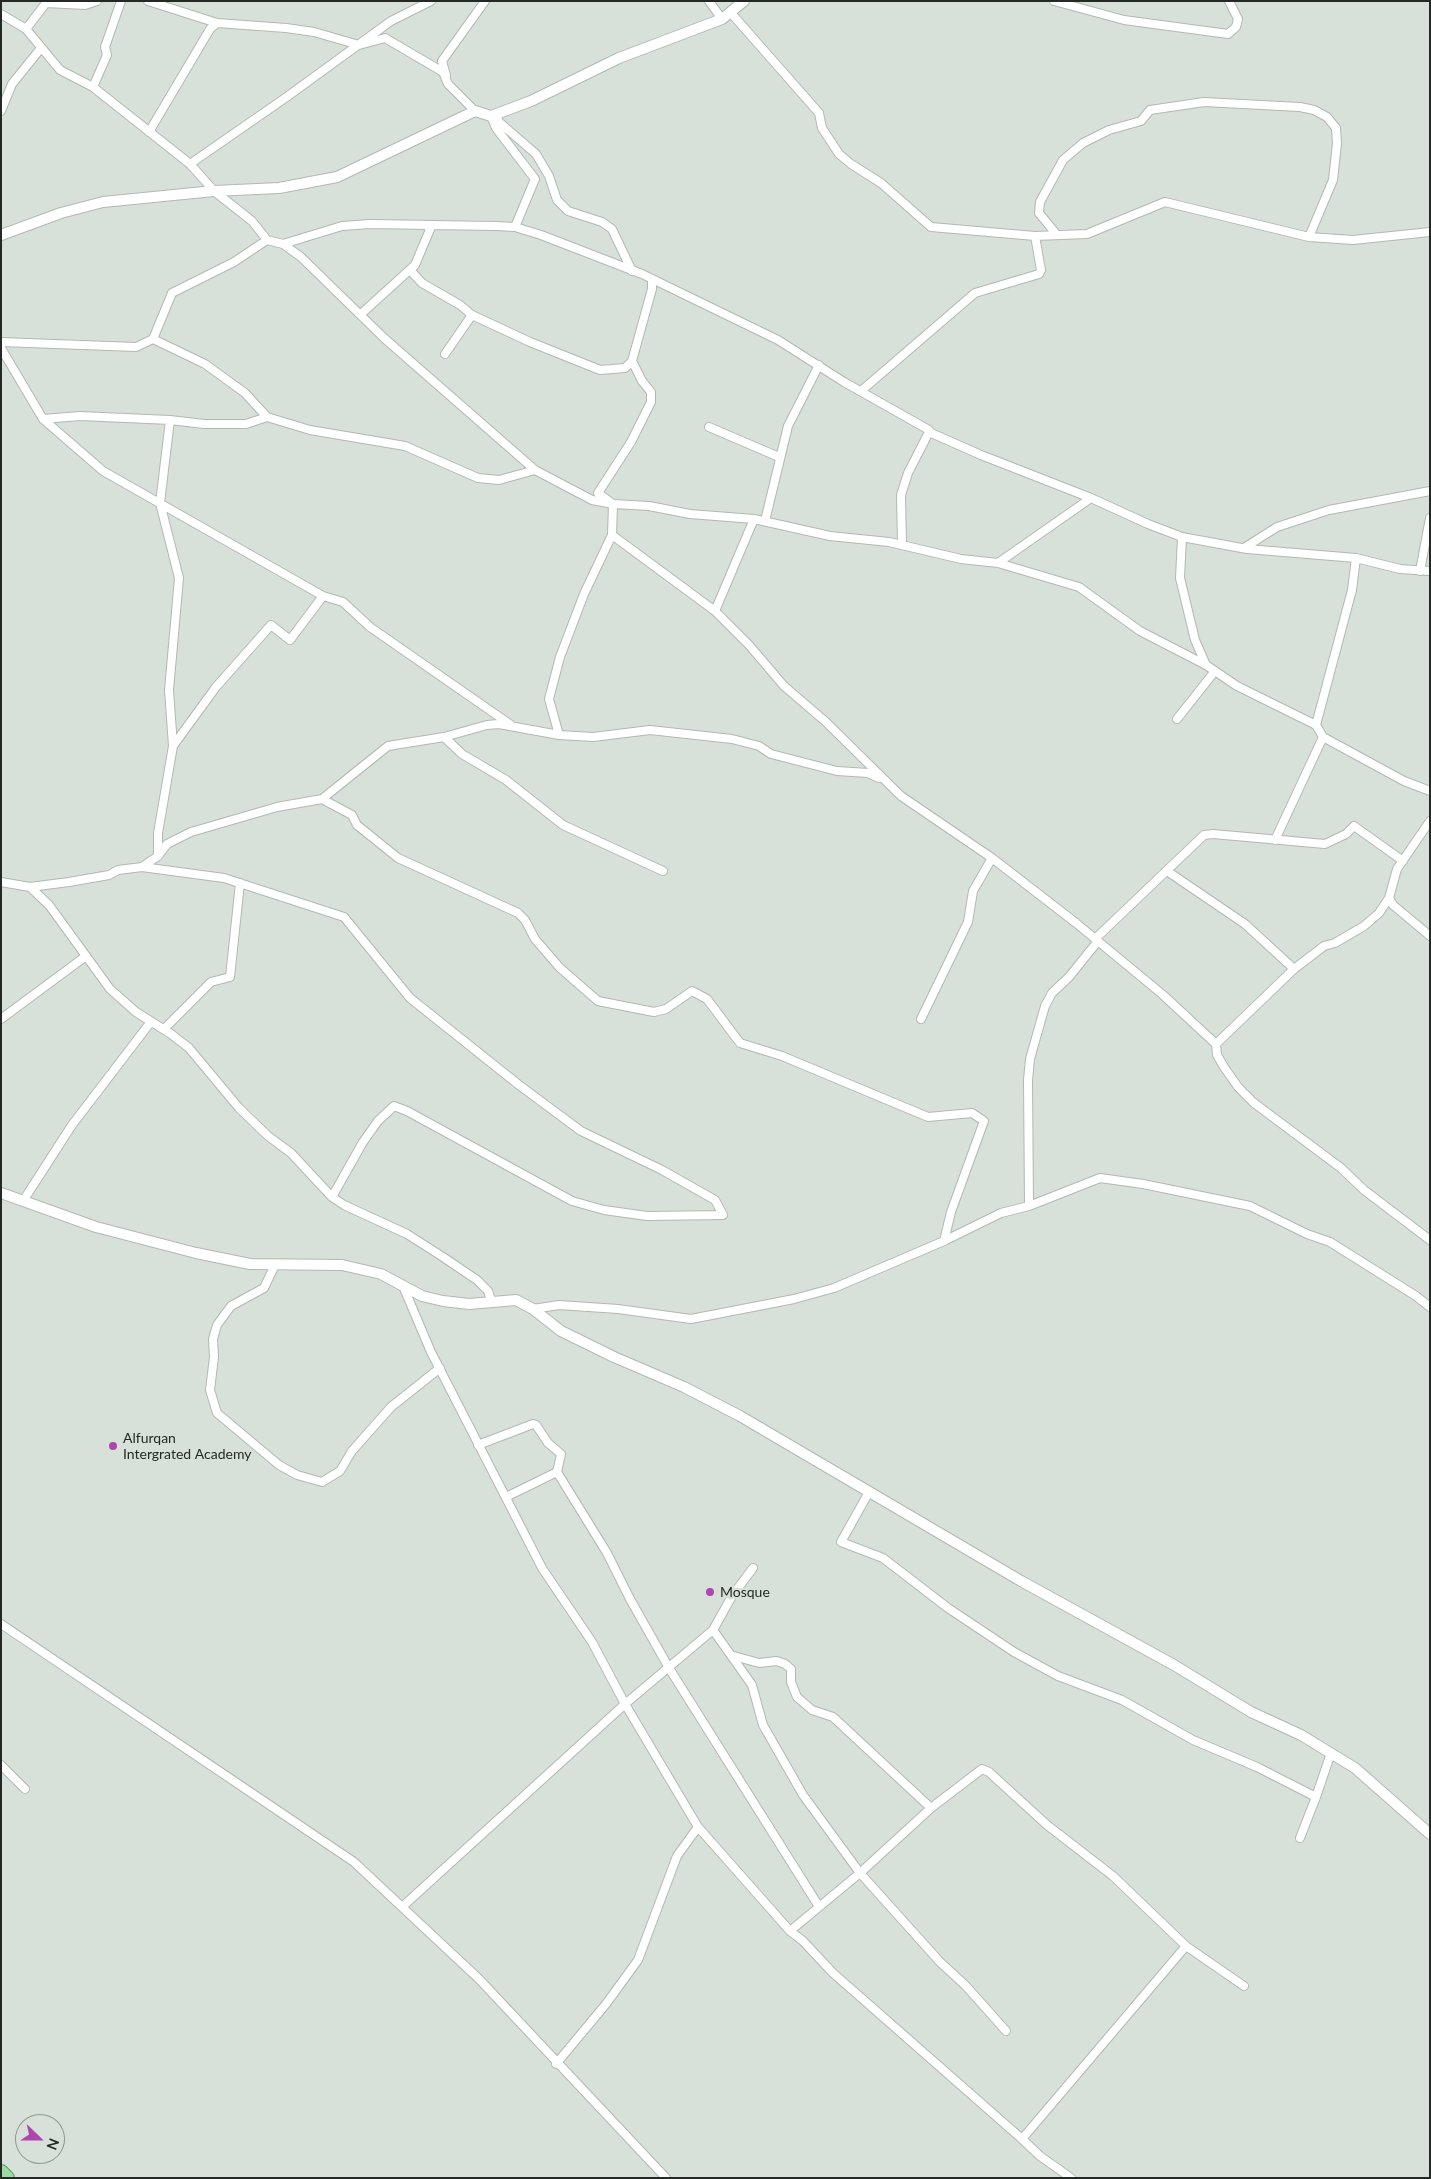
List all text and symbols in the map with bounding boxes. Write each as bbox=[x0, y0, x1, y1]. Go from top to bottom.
place label: Alfurqan Intergrated Academy bbox=[123, 1430, 251, 1462]
marker: Alfurqan Intergrated Academy bbox=[107, 1440, 119, 1452]
place label: Mosque bbox=[720, 1584, 770, 1600]
marker: Mosque bbox=[704, 1586, 716, 1598]
north arrow bbox=[15, 2114, 65, 2164]
text: N bbox=[44, 2136, 63, 2153]

